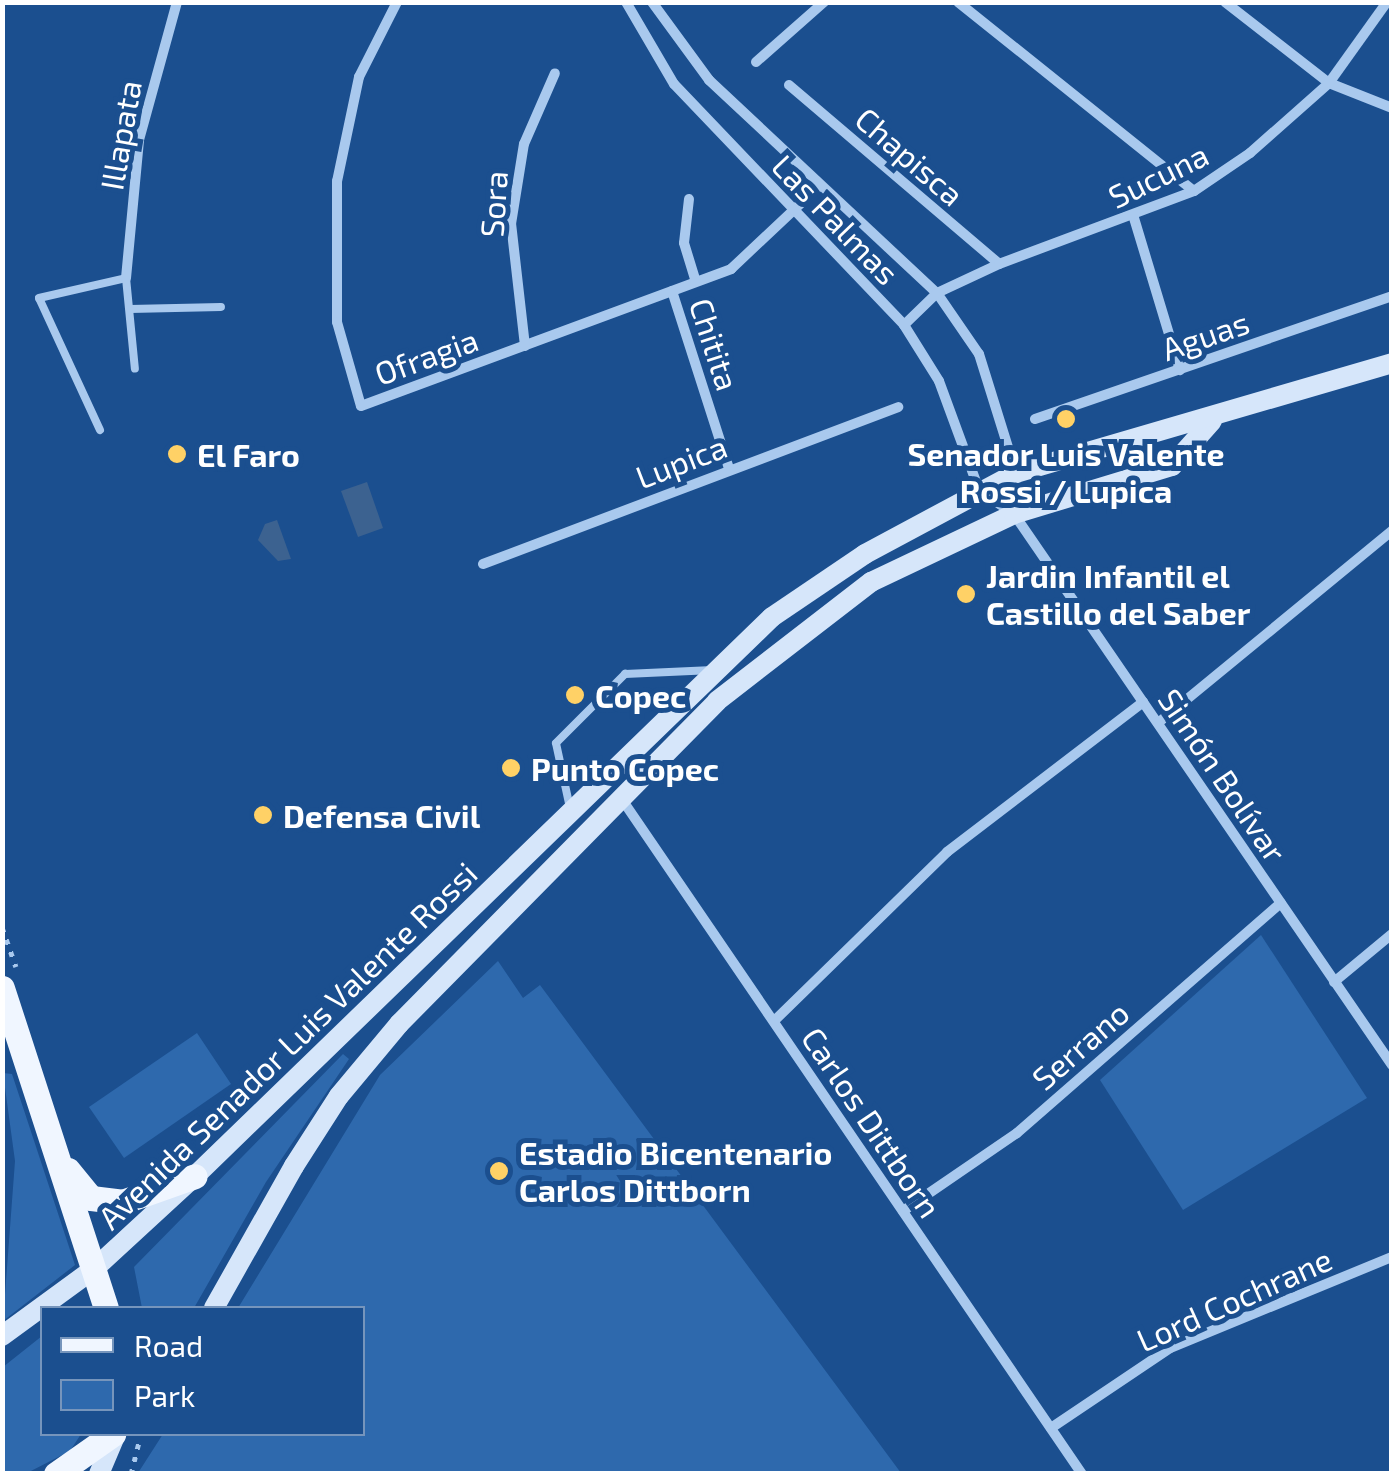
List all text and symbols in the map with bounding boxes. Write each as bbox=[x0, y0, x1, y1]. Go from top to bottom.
street label: Illapata bbox=[91, 77, 149, 193]
street label: Chapisca bbox=[848, 99, 972, 213]
street label: Sucuna bbox=[1102, 134, 1214, 216]
street label: Las Palmas bbox=[765, 146, 907, 292]
street label: Sora bbox=[472, 169, 514, 239]
street label: Chitita bbox=[682, 293, 748, 395]
street label: Aguas bbox=[1156, 302, 1254, 368]
street label: Ofragia bbox=[369, 320, 483, 392]
marker: Senador Luis Valente Rossi / Lupica bbox=[1055, 408, 1077, 430]
street label: Lupica bbox=[630, 426, 732, 496]
place label: El Faro bbox=[197, 435, 301, 473]
place label: Senador Luis Valente Rossi / Lupica bbox=[907, 435, 1225, 510]
marker: El Faro bbox=[166, 443, 188, 465]
place label: Jardin Infantil el Castillo del Saber bbox=[986, 557, 1251, 632]
marker: Jardin Infantil el Castillo del Saber bbox=[955, 583, 977, 605]
place label: Copec bbox=[595, 676, 686, 714]
street label: Simón Bolívar bbox=[1151, 681, 1295, 869]
marker: Copec bbox=[564, 684, 586, 706]
place label: Punto Copec bbox=[531, 749, 719, 787]
marker: Punto Copec bbox=[500, 757, 522, 779]
place label: Defensa Civil bbox=[283, 796, 480, 834]
marker: Defensa Civil bbox=[252, 804, 274, 826]
street label: Avenida Senador Luis Valente Rossi bbox=[89, 853, 485, 1237]
street label: Serrano bbox=[1024, 993, 1136, 1097]
street label: Carlos Dittborn bbox=[794, 1020, 950, 1224]
place label: Estadio Bicentenario Carlos Dittborn bbox=[519, 1134, 832, 1209]
marker: Estadio Bicentenario Carlos Dittborn bbox=[488, 1160, 510, 1182]
street label: Lord Cochrane bbox=[1131, 1239, 1337, 1359]
legend bbox=[40, 1306, 365, 1436]
text: Road bbox=[134, 1327, 203, 1363]
text: Park bbox=[134, 1377, 195, 1413]

